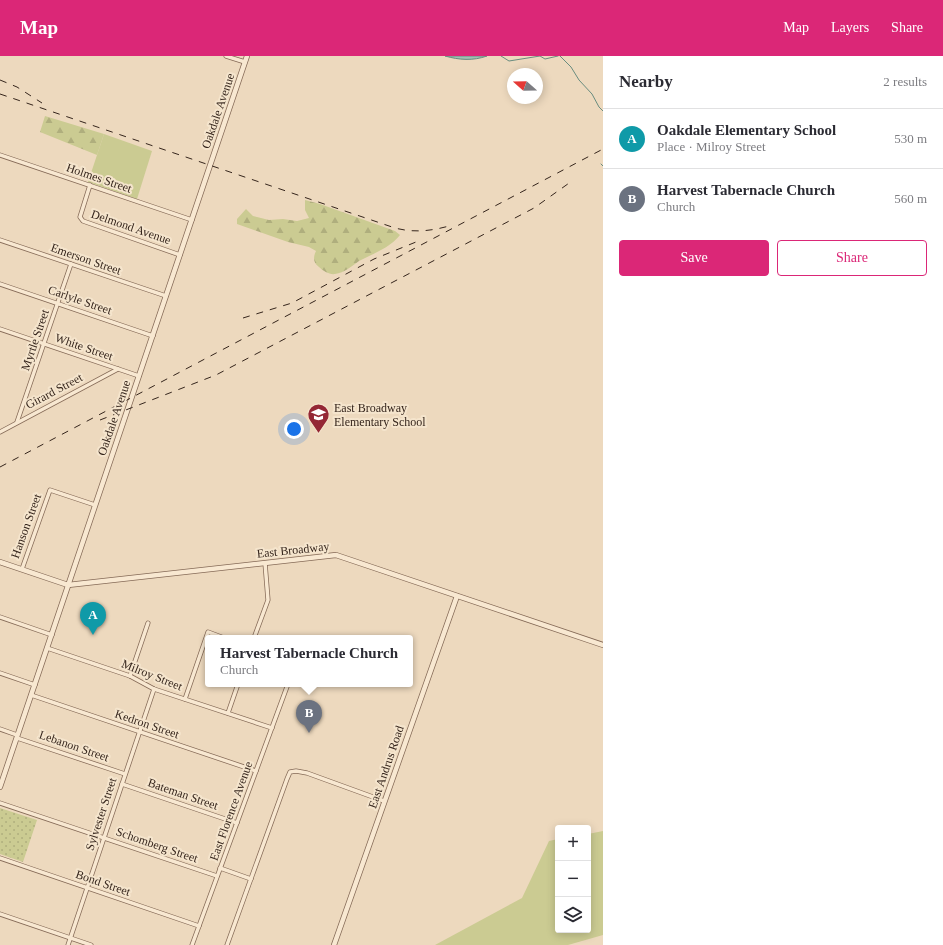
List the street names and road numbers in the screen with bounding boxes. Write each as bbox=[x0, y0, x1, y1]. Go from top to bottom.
street label: Oakdale Avenue bbox=[199, 71, 237, 151]
street label: Holmes Street bbox=[64, 160, 134, 196]
street label: Delmond Avenue bbox=[89, 207, 173, 247]
street label: Emerson Street bbox=[49, 240, 124, 278]
street label: Carlyle Street bbox=[46, 283, 114, 318]
street label: Myrtle Street bbox=[18, 307, 52, 372]
street label: White Street bbox=[53, 331, 115, 364]
street label: Girard Street bbox=[23, 370, 85, 412]
street label: Oakdale Avenue bbox=[95, 378, 133, 458]
street label: Hanson Street bbox=[8, 491, 44, 560]
street label: East Broadway bbox=[256, 539, 330, 561]
street label: Milroy Street bbox=[120, 656, 185, 694]
street label: Kedron Street bbox=[113, 706, 182, 742]
street label: East Andrus Road bbox=[365, 724, 407, 810]
street label: Lebanon Street bbox=[37, 728, 111, 765]
street label: East Florence Avenue bbox=[207, 760, 255, 862]
street label: Sylvester Street bbox=[83, 775, 120, 852]
street label: Bateman Street bbox=[146, 775, 221, 813]
street label: Schomberg Street bbox=[114, 824, 200, 866]
street label: Bond Street bbox=[74, 867, 133, 899]

